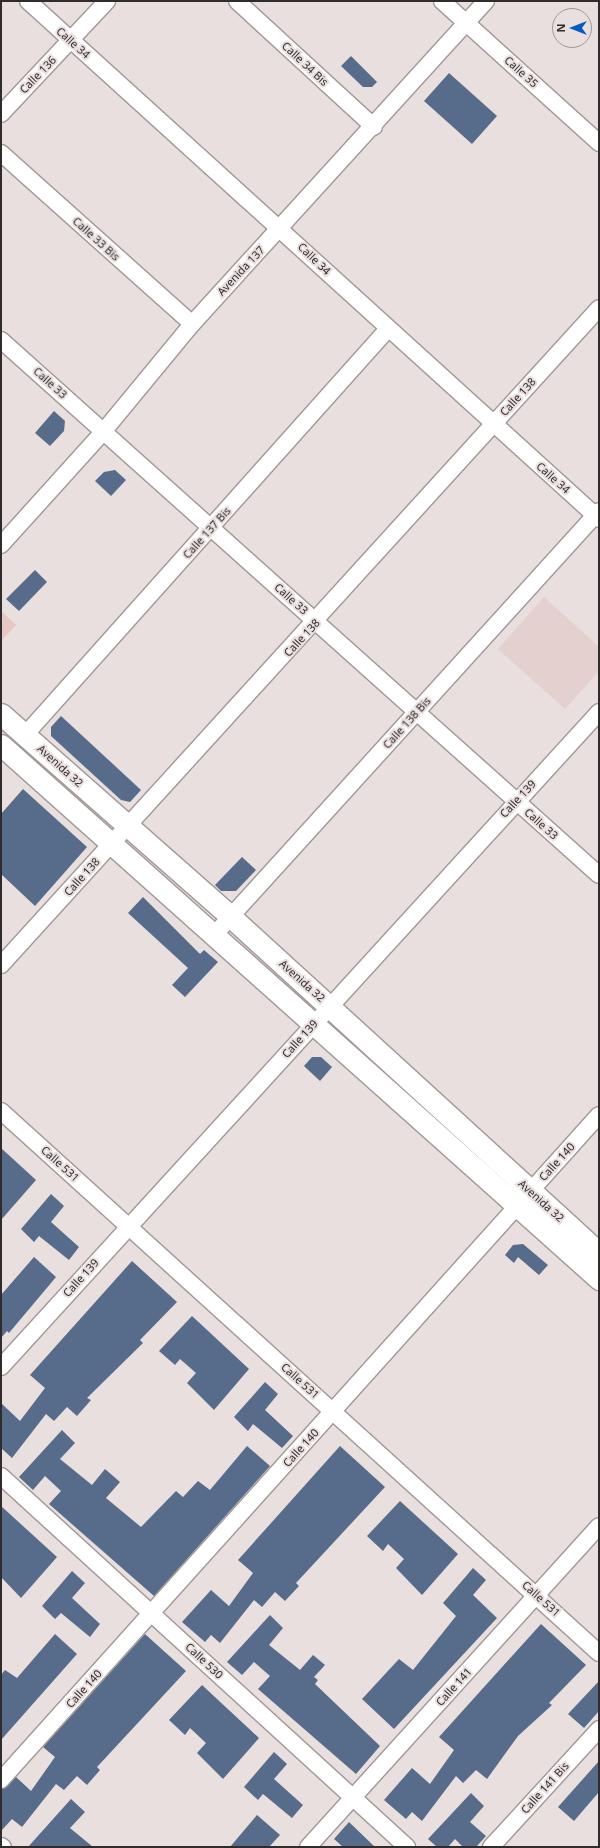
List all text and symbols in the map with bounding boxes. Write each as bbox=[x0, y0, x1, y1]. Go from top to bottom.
north arrow bbox=[552, 8, 592, 48]
text: N bbox=[553, 24, 568, 32]
street label: Calle 34 bbox=[54, 25, 92, 61]
street label: Calle 34 Bis bbox=[279, 39, 331, 89]
street label: Calle 136 bbox=[17, 54, 59, 96]
street label: Calle 35 bbox=[502, 54, 540, 90]
street label: Calle 33 Bis bbox=[70, 215, 122, 263]
street label: Calle 34 bbox=[295, 240, 333, 278]
street label: Avenida 137 bbox=[215, 243, 267, 299]
street label: Calle 33 bbox=[31, 365, 69, 401]
street label: Calle 138 bbox=[497, 375, 539, 419]
street label: Calle 34 bbox=[534, 460, 572, 496]
street label: Calle 137 Bis bbox=[180, 504, 234, 562]
street label: Calle 33 bbox=[272, 581, 310, 617]
street label: Calle 138 bbox=[281, 616, 323, 660]
street label: Calle 138 Bis bbox=[380, 694, 434, 752]
street label: Avenida 32 bbox=[34, 742, 86, 790]
street label: Calle 139 bbox=[497, 777, 539, 821]
street label: Calle 33 bbox=[522, 806, 560, 842]
street label: Calle 138 bbox=[61, 855, 103, 899]
street label: Avenida 32 bbox=[276, 957, 328, 1005]
street label: Calle 139 bbox=[279, 1017, 321, 1061]
street label: Calle 140 bbox=[536, 1140, 578, 1184]
street label: Calle 531 bbox=[38, 1143, 82, 1185]
street label: Avenida 32 bbox=[515, 1177, 567, 1225]
street label: Calle 139 bbox=[60, 1256, 102, 1300]
street label: Calle 531 bbox=[278, 1360, 322, 1402]
street label: Calle 140 bbox=[280, 1426, 322, 1470]
street label: Calle 531 bbox=[519, 1578, 563, 1620]
street label: Calle 530 bbox=[182, 1640, 226, 1682]
street label: Calle 141 bbox=[433, 1665, 475, 1709]
street label: Calle 140 bbox=[63, 1667, 105, 1711]
street label: Calle 141 Bis bbox=[518, 1759, 572, 1817]

